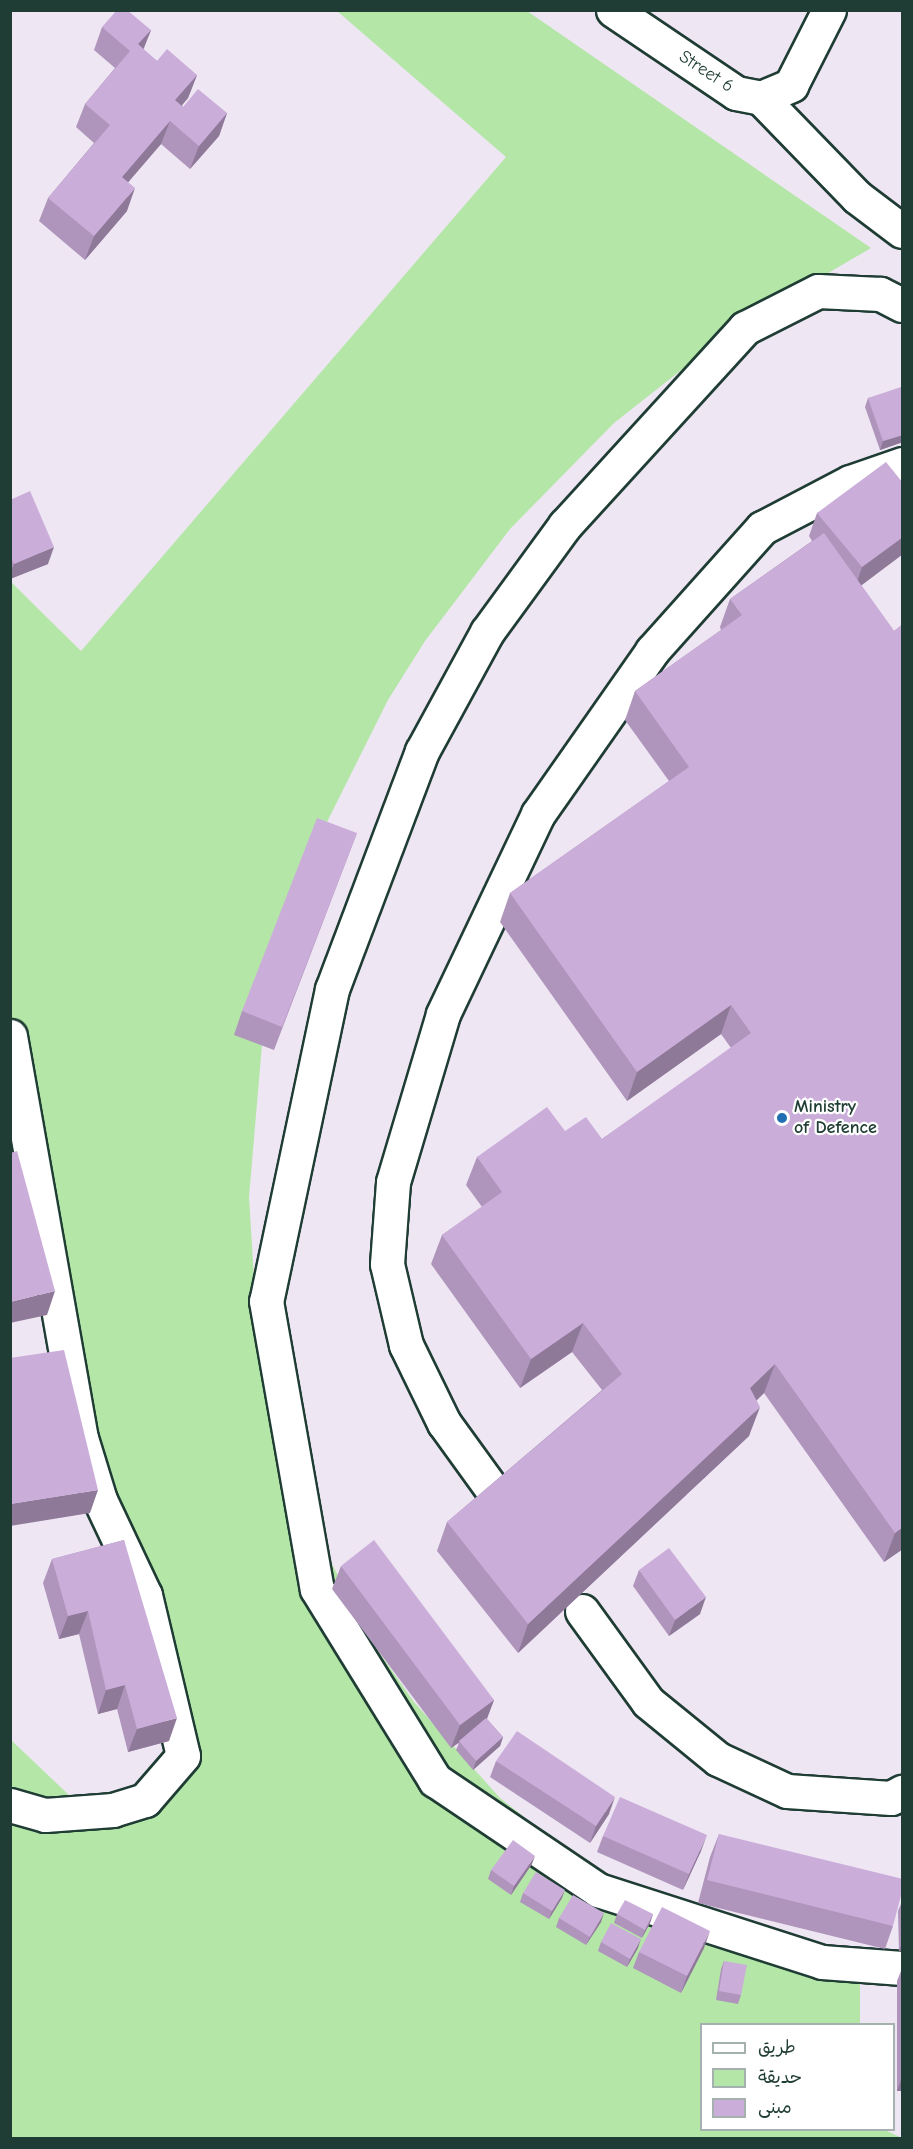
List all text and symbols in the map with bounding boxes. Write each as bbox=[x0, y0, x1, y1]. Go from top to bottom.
street label: Street 6 bbox=[675, 46, 737, 98]
place label: Ministry of Defence bbox=[794, 1097, 877, 1140]
marker: Ministry of Defence bbox=[775, 1111, 789, 1125]
legend bbox=[700, 2023, 895, 2131]
text: طريق bbox=[758, 2037, 796, 2058]
text: حديقة bbox=[758, 2067, 802, 2088]
text: مبنى bbox=[758, 2097, 792, 2118]

